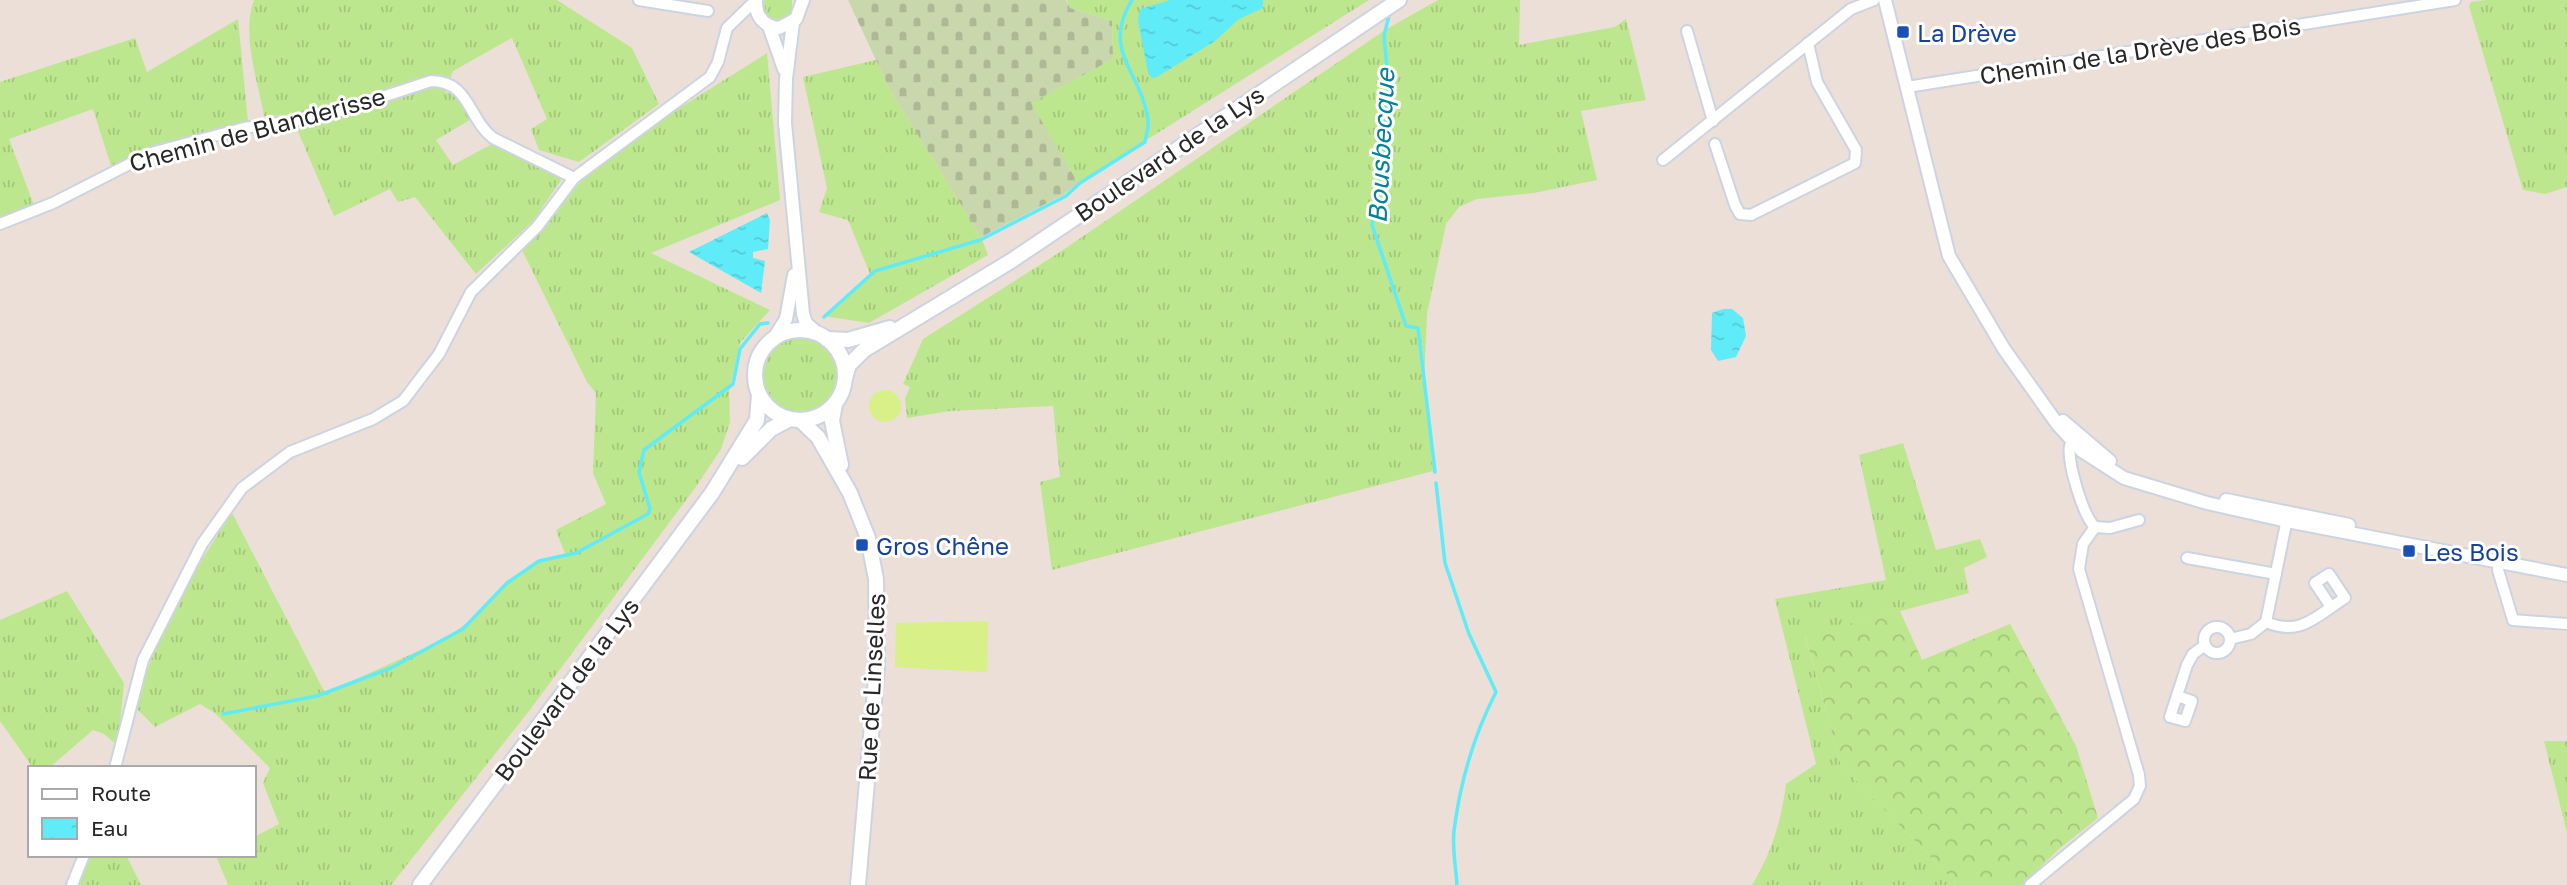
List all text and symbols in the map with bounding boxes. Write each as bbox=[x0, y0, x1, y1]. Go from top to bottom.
street label: Chemin de la Drève des Bois bbox=[1977, 10, 2303, 90]
place label: La Drève bbox=[1917, 18, 2017, 47]
marker: La Drève bbox=[1895, 24, 1911, 40]
water label: Bousbecque bbox=[1361, 66, 1401, 224]
street label: Boulevard de la Lys bbox=[1069, 79, 1269, 227]
street label: Chemin de Blanderisse bbox=[126, 81, 388, 177]
place label: Gros Chêne bbox=[876, 531, 1009, 560]
marker: Gros Chêne bbox=[854, 537, 870, 553]
place label: Les Bois bbox=[2423, 537, 2519, 566]
marker: Les Bois bbox=[2401, 543, 2417, 559]
street label: Boulevard de la Lys bbox=[488, 592, 644, 786]
street label: Rue de Linselles bbox=[852, 592, 890, 782]
legend bbox=[28, 766, 256, 857]
text: Route bbox=[91, 780, 151, 806]
text: Eau bbox=[91, 815, 128, 841]

